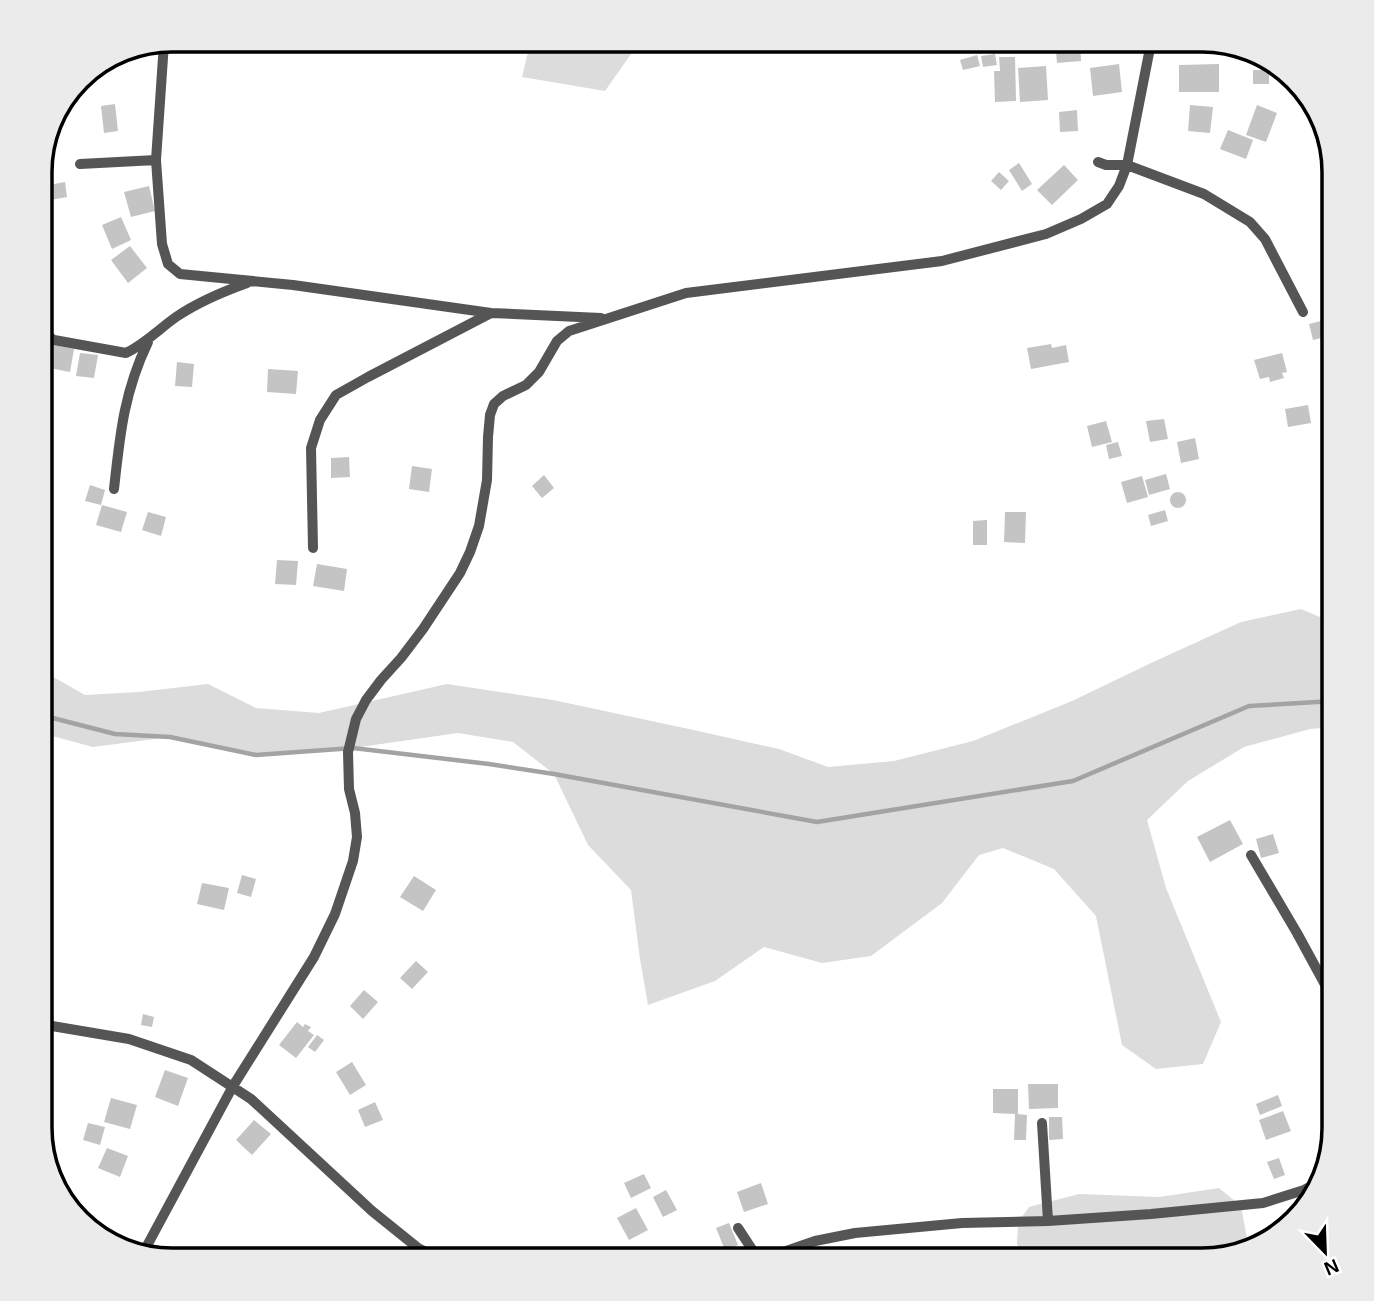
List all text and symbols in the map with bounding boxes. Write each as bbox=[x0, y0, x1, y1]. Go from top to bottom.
north arrow bbox=[1290, 1217, 1360, 1287]
text: N bbox=[1321, 1255, 1342, 1280]

